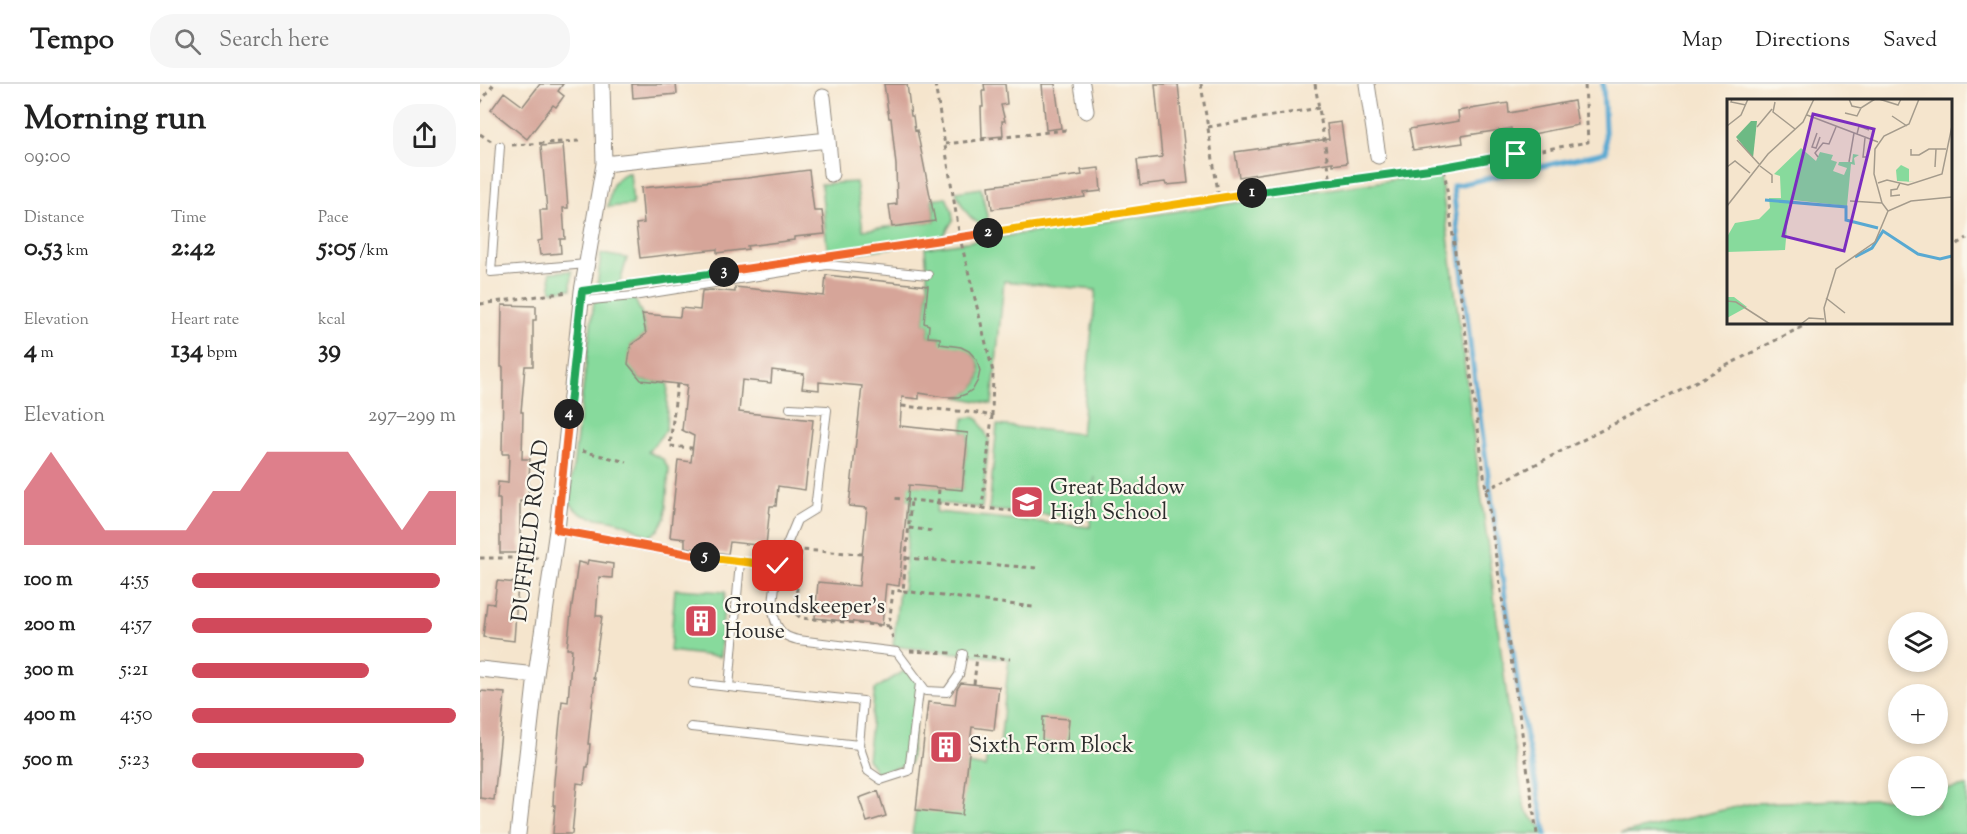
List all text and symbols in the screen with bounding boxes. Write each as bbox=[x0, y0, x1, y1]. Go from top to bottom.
search box bbox=[150, 14, 570, 68]
text: Tempo bbox=[30, 21, 114, 61]
icon: search bbox=[171, 25, 204, 58]
text: Search here bbox=[219, 25, 329, 57]
text: Map bbox=[1682, 26, 1722, 56]
text: Directions bbox=[1755, 26, 1850, 56]
text: Saved bbox=[1883, 26, 1937, 56]
text: Morning run bbox=[24, 96, 206, 144]
inset map bbox=[1727, 99, 1952, 324]
button: share bbox=[393, 104, 456, 167]
pin bbox=[1490, 128, 1541, 179]
icon: arrive bbox=[1499, 137, 1532, 170]
text: 09:00 bbox=[24, 143, 70, 172]
pin: 1 bbox=[1237, 178, 1267, 208]
text: 1 bbox=[1249, 181, 1255, 204]
text: Distance bbox=[24, 207, 84, 230]
text: Time bbox=[171, 207, 207, 230]
text: Pace bbox=[318, 207, 349, 230]
pin: 2 bbox=[973, 218, 1003, 248]
text: 2 bbox=[984, 221, 992, 244]
text: 0.53 bbox=[24, 230, 63, 267]
text: 2:42 bbox=[171, 230, 215, 267]
text: 5:05 bbox=[318, 230, 356, 267]
text: km bbox=[63, 240, 88, 263]
text: /km bbox=[356, 240, 388, 263]
pin: 3 bbox=[709, 257, 739, 287]
text: 3 bbox=[721, 260, 727, 283]
text: Elevation bbox=[24, 309, 89, 332]
text: Heart rate bbox=[171, 309, 239, 332]
text: kcal bbox=[318, 309, 346, 332]
text: 4 bbox=[24, 332, 37, 369]
text: 134 bbox=[171, 332, 203, 369]
text: 39 bbox=[318, 332, 341, 369]
text: m bbox=[37, 342, 54, 365]
text: bpm bbox=[203, 342, 238, 365]
pin: 4 bbox=[554, 399, 584, 429]
text: Elevation bbox=[24, 402, 105, 431]
text: 297–299 m bbox=[368, 402, 456, 431]
text: 4 bbox=[565, 402, 573, 425]
street label: DUFFIELD ROAD bbox=[505, 438, 559, 624]
place label: Great Baddow High School bbox=[1050, 473, 1185, 530]
school or university icon: Great Baddow High School bbox=[1009, 484, 1045, 520]
pin bbox=[752, 540, 803, 591]
pin: 5 bbox=[690, 542, 720, 572]
text: 5 bbox=[702, 545, 708, 568]
icon: check bbox=[761, 549, 794, 582]
text: 100 m bbox=[24, 566, 73, 595]
text: 4:55 bbox=[120, 566, 149, 595]
place label: Groundskeeper's House bbox=[724, 592, 885, 649]
building icon: Groundskeeper's House bbox=[683, 603, 719, 639]
text: 200 m bbox=[24, 611, 75, 640]
text: 4:57 bbox=[120, 611, 152, 640]
map controls bbox=[1888, 612, 1948, 816]
button: layers bbox=[1888, 612, 1948, 672]
text: 300 m bbox=[24, 656, 74, 685]
text: 5:21 bbox=[120, 656, 148, 685]
button: + bbox=[1888, 684, 1948, 744]
text: 400 m bbox=[24, 701, 76, 730]
text: 4:50 bbox=[120, 701, 153, 730]
building icon: Sixth Form Block bbox=[928, 729, 964, 765]
place label: Sixth Form Block bbox=[969, 731, 1134, 763]
text: 500 m bbox=[24, 746, 73, 775]
text: 5:23 bbox=[120, 746, 149, 775]
button: − bbox=[1888, 756, 1948, 816]

